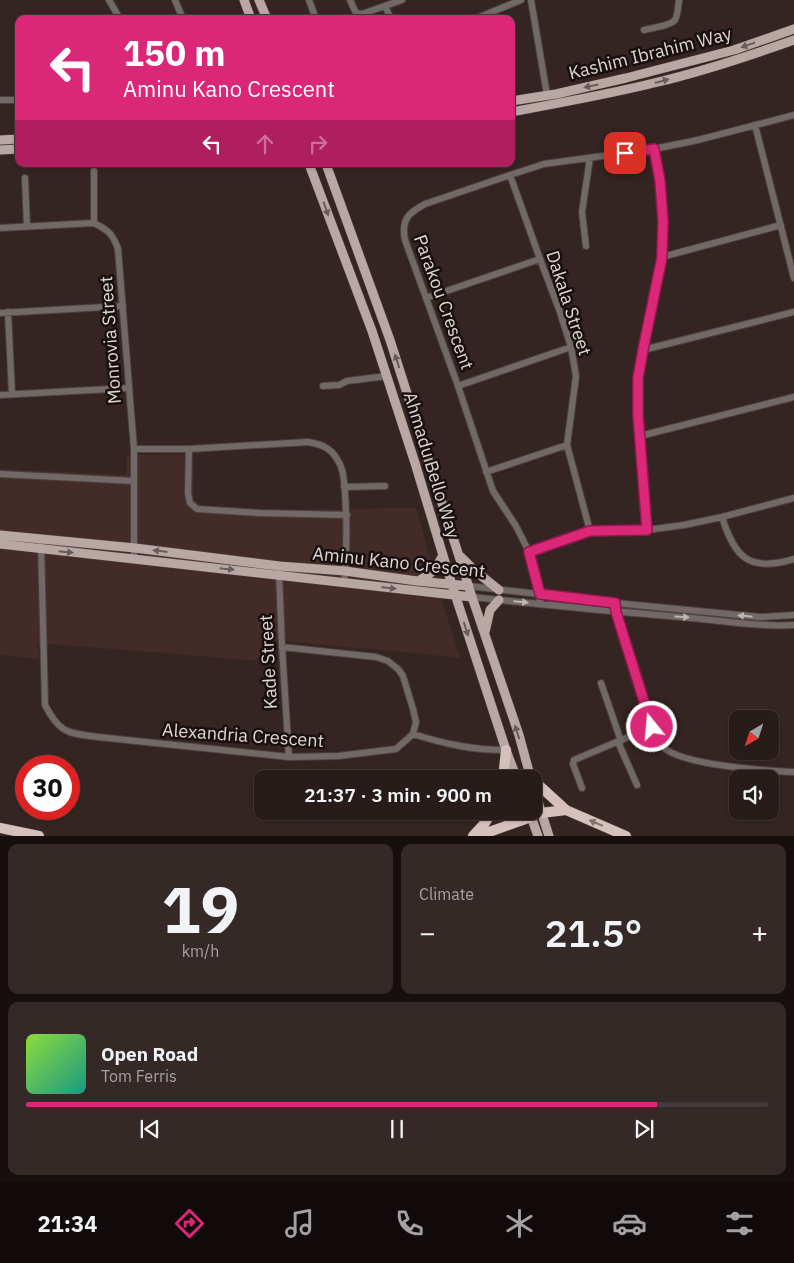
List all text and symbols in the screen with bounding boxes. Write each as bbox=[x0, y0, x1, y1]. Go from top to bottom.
street label: Kashim Ibrahim Way bbox=[566, 22, 734, 84]
text: 150 m bbox=[123, 30, 226, 76]
icon: left bbox=[40, 35, 105, 100]
one-way arrow bbox=[740, 41, 755, 49]
text: Aminu Kano Crescent bbox=[123, 74, 335, 103]
one-way arrow bbox=[654, 77, 669, 85]
one-way arrow bbox=[583, 82, 598, 90]
icon: left bbox=[198, 130, 226, 158]
icon: ahead bbox=[251, 130, 279, 158]
icon: right bbox=[304, 130, 332, 158]
pin bbox=[604, 132, 646, 174]
icon: arrive bbox=[611, 139, 639, 167]
one-way arrow bbox=[323, 202, 330, 217]
street label: Parakou Crescent bbox=[409, 231, 479, 373]
street label: Dakala Street bbox=[541, 248, 597, 358]
street label: Monrovia Street bbox=[94, 275, 126, 405]
one-way arrow bbox=[393, 353, 401, 368]
street label: Ahmadu Bello Way bbox=[399, 389, 465, 541]
street label: Aminu Kano Crescent bbox=[312, 541, 486, 583]
one-way arrow bbox=[151, 547, 167, 555]
one-way arrow bbox=[58, 548, 74, 556]
one-way arrow bbox=[220, 565, 236, 573]
one-way arrow bbox=[381, 584, 397, 592]
one-way arrow bbox=[513, 598, 529, 606]
one-way arrow bbox=[737, 611, 753, 619]
street label: Kade Street bbox=[254, 614, 282, 710]
one-way arrow bbox=[675, 614, 691, 622]
one-way arrow bbox=[463, 622, 471, 637]
position arrow bbox=[625, 700, 677, 752]
north arrow bbox=[729, 710, 779, 760]
map controls bbox=[729, 710, 779, 820]
street label: Alexandria Crescent bbox=[161, 718, 325, 752]
one-way arrow bbox=[513, 724, 521, 739]
speed limit sign: 30 bbox=[15, 755, 80, 820]
button: sound bbox=[729, 770, 779, 820]
text: 21:37 · 3 min · 900 m bbox=[304, 783, 492, 807]
one-way arrow bbox=[588, 819, 603, 827]
text: 19 bbox=[161, 866, 240, 951]
text: Climate bbox=[419, 884, 474, 904]
text: 21.5° bbox=[545, 908, 642, 957]
text: − bbox=[419, 914, 436, 951]
text: + bbox=[751, 914, 768, 951]
text: km/h bbox=[182, 941, 219, 961]
text: Open Road bbox=[101, 1042, 198, 1066]
text: Tom Ferris bbox=[101, 1066, 177, 1086]
icon: previous bbox=[136, 1115, 164, 1143]
icon: pause bbox=[383, 1115, 411, 1143]
icon: next bbox=[630, 1115, 658, 1143]
icon: directions bbox=[172, 1206, 207, 1241]
icon: music bbox=[282, 1206, 317, 1241]
icon: phone bbox=[392, 1206, 427, 1241]
icon: climate bbox=[502, 1206, 537, 1241]
icon: car bbox=[612, 1206, 647, 1241]
icon: filters bbox=[722, 1206, 757, 1241]
text: 21:34 bbox=[37, 1209, 97, 1238]

